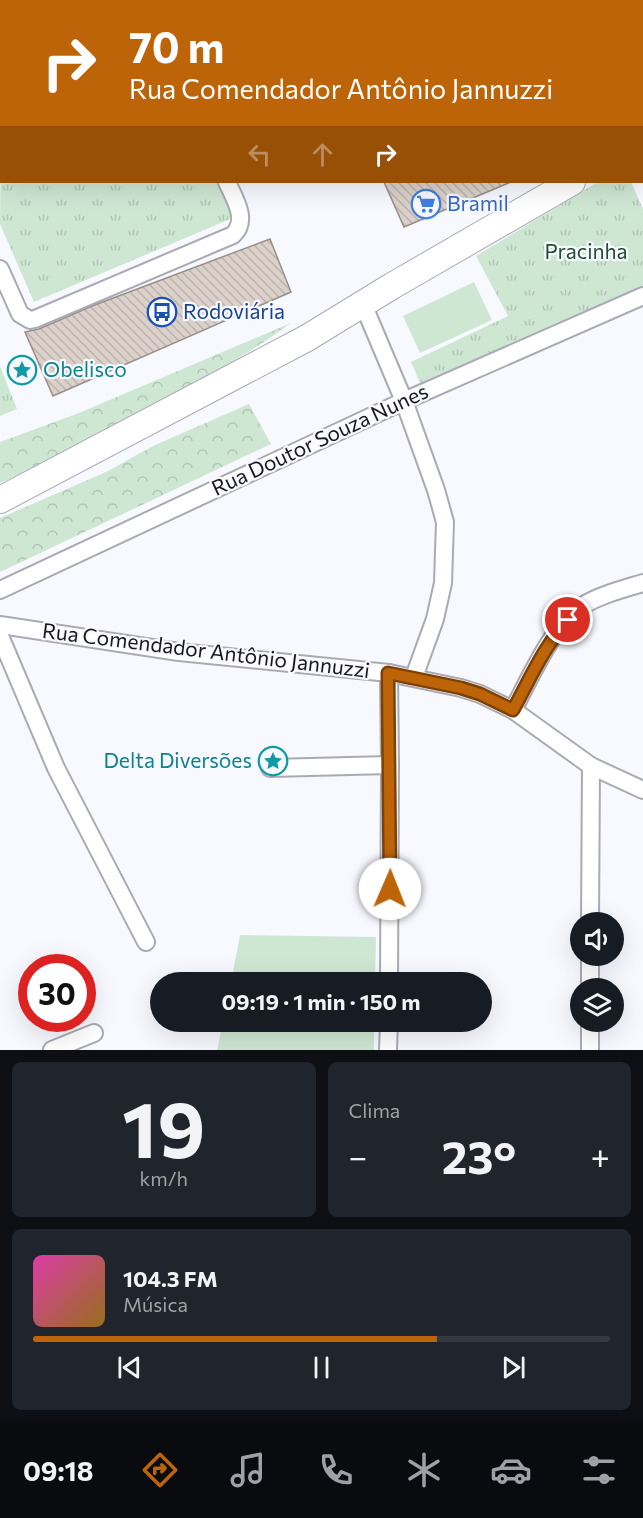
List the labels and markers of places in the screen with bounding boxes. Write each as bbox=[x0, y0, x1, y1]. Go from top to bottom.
supermarket icon: Bramil bbox=[410, 188, 442, 220]
place label: Bramil bbox=[447, 190, 509, 215]
bus stop icon: Rodoviária bbox=[146, 296, 178, 328]
place label: Rodoviária bbox=[183, 298, 285, 323]
place icon: Obelisco bbox=[6, 354, 38, 386]
place label: Obelisco bbox=[43, 356, 127, 381]
pin bbox=[542, 594, 593, 645]
place icon: Delta Diversões bbox=[257, 745, 289, 777]
place label: Delta Diversões bbox=[103, 747, 252, 772]

